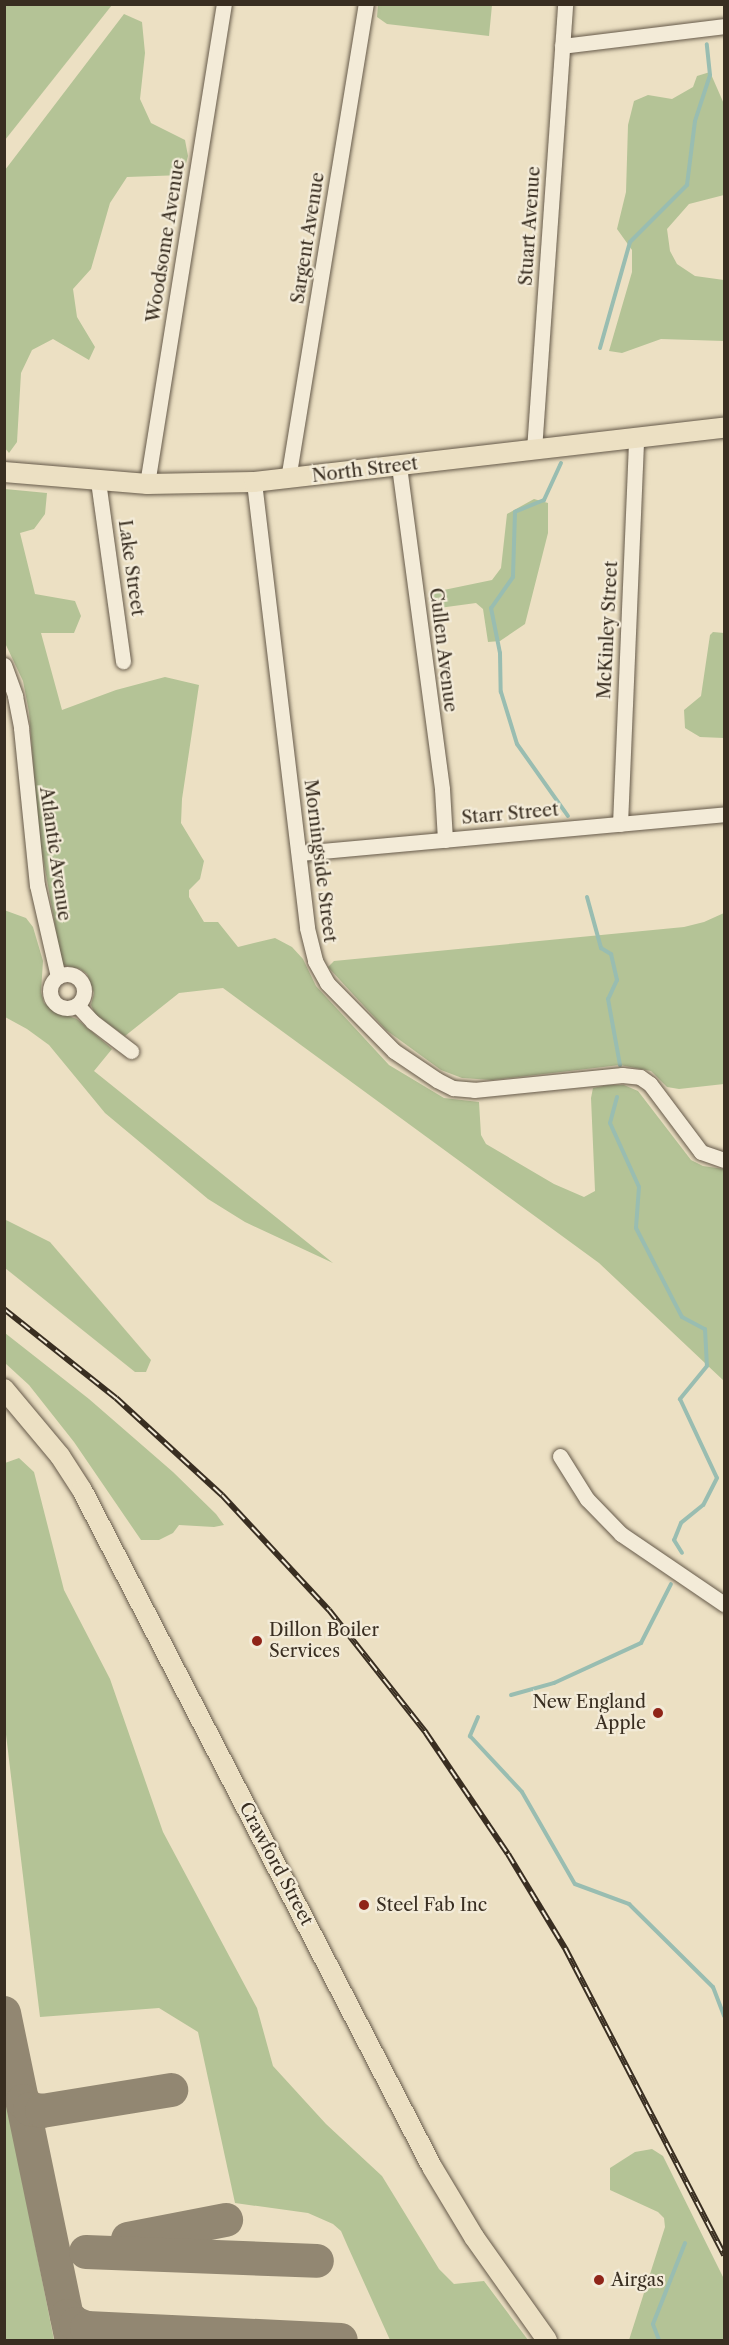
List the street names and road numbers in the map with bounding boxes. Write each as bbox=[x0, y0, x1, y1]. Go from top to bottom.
street label: Woodsome Avenue bbox=[142, 157, 190, 325]
street label: Stuart Avenue bbox=[515, 165, 545, 287]
street label: Sargent Avenue bbox=[287, 170, 329, 306]
street label: North Street bbox=[311, 453, 419, 487]
street label: Lake Street bbox=[114, 519, 148, 617]
street label: McKinley Street bbox=[594, 560, 622, 700]
street label: Cullen Avenue bbox=[425, 586, 461, 714]
street label: Morningside Street bbox=[299, 778, 341, 944]
street label: Atlantic Avenue bbox=[35, 785, 75, 923]
street label: Starr Street bbox=[460, 799, 560, 829]
street label: Crawford Street bbox=[234, 1799, 318, 1929]

